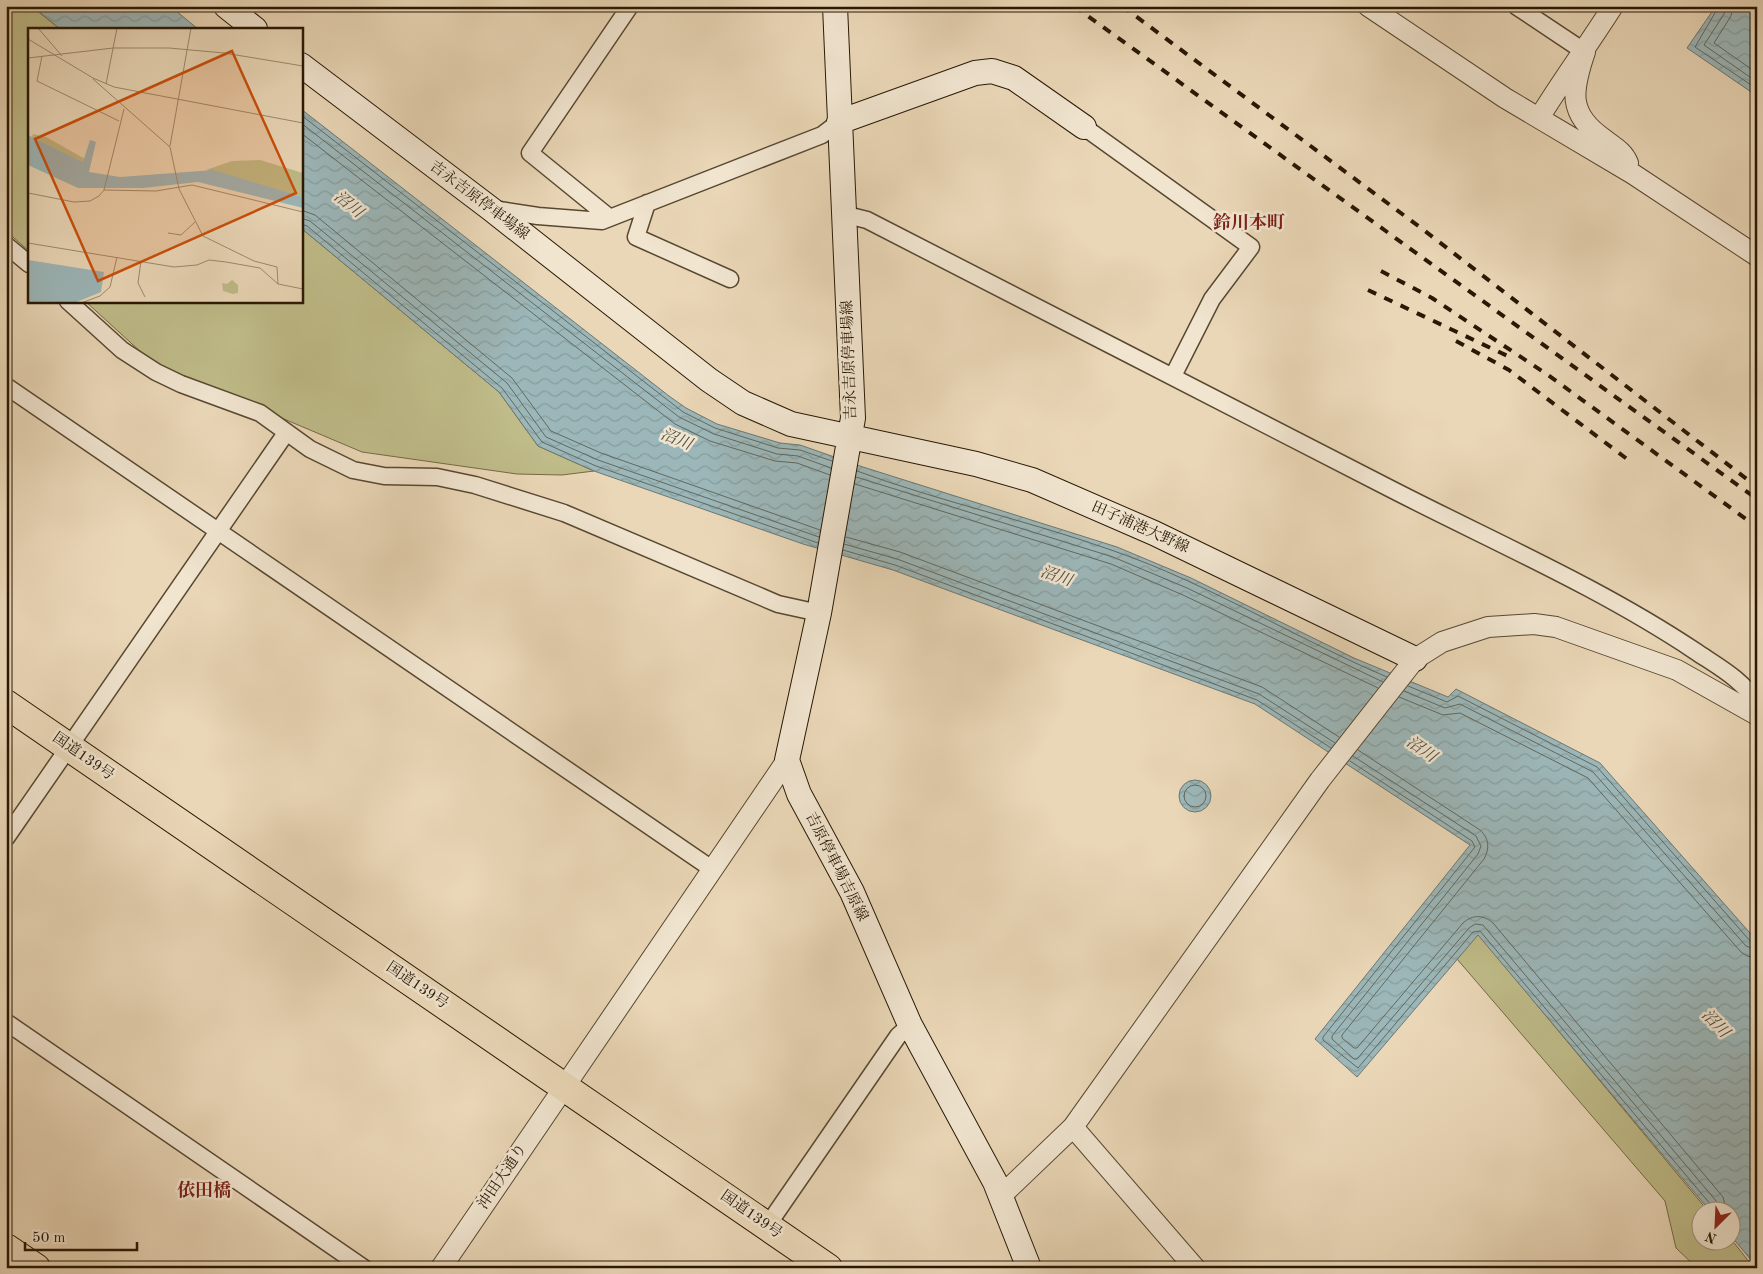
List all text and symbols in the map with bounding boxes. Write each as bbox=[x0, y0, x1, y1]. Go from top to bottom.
inset map bbox=[28, 28, 302, 302]
street label: 吉永吉原停車場線 bbox=[427, 157, 533, 243]
water label: 沼川 bbox=[331, 187, 368, 223]
district label: 鈴川本町 bbox=[1213, 212, 1285, 232]
street label: 吉永吉原停車場線 bbox=[838, 300, 860, 420]
water label: 沼川 bbox=[658, 425, 696, 454]
street label: 田子浦港大野線 bbox=[1089, 498, 1192, 556]
water label: 沼川 bbox=[1038, 562, 1076, 590]
street label: 国道139号 bbox=[50, 729, 118, 784]
water label: 沼川 bbox=[1403, 733, 1441, 767]
street label: 吉原停車場吉原線 bbox=[802, 809, 872, 924]
street label: 国道139号 bbox=[383, 958, 452, 1012]
water label: 沼川 bbox=[1698, 1006, 1735, 1042]
street label: 沖田大通り bbox=[474, 1141, 530, 1212]
district label: 依田橋 bbox=[177, 1180, 231, 1200]
street label: 国道139号 bbox=[718, 1187, 786, 1242]
north arrow bbox=[1690, 1202, 1740, 1252]
scale bar bbox=[25, 1219, 138, 1251]
text: N bbox=[1703, 1228, 1719, 1246]
text: 50 m bbox=[32, 1231, 66, 1246]

